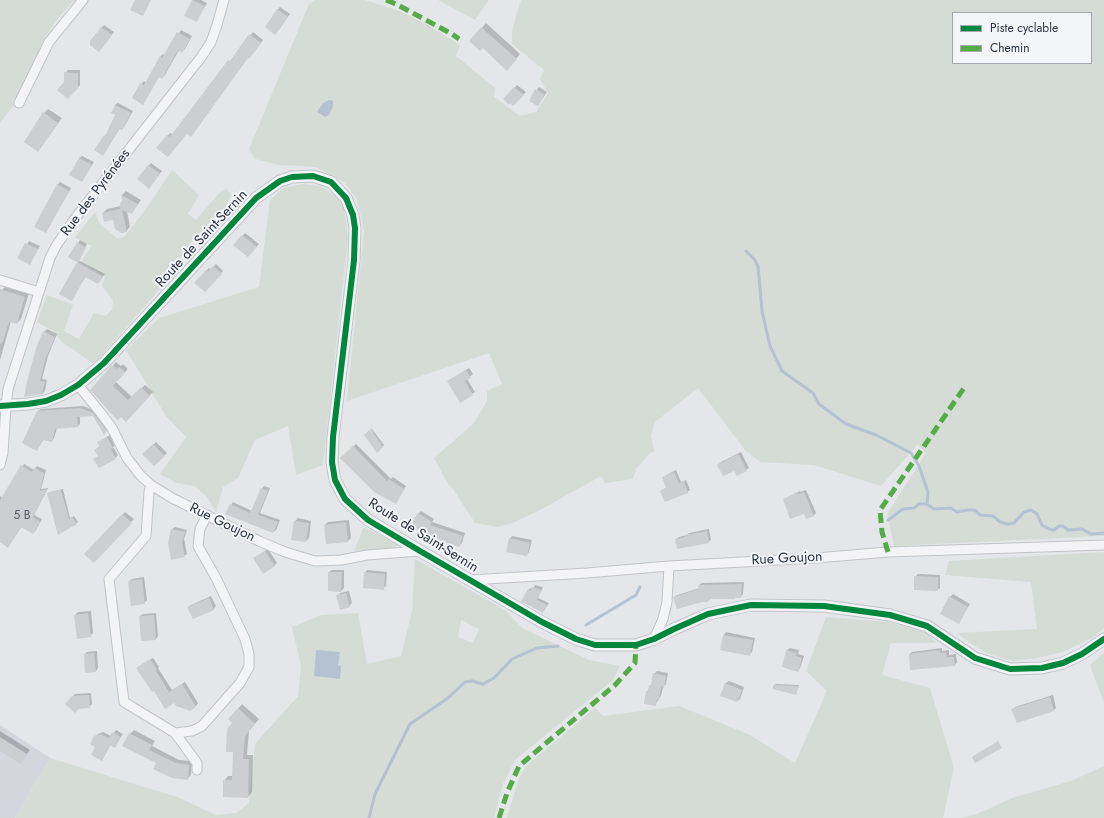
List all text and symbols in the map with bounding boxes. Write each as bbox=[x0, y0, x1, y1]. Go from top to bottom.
legend bbox=[952, 12, 1092, 64]
text: Piste cyclable bbox=[990, 19, 1058, 37]
text: Chemin bbox=[990, 39, 1029, 57]
street label: Rue des Pyrénées bbox=[58, 146, 134, 240]
street label: Route de Saint-Sernin bbox=[153, 187, 251, 291]
street label: Route de Saint-Sernin bbox=[365, 495, 481, 577]
street label: Rue Goujon bbox=[186, 500, 258, 546]
house number: 5 B bbox=[13, 509, 31, 523]
street label: Rue Goujon bbox=[751, 549, 823, 569]

